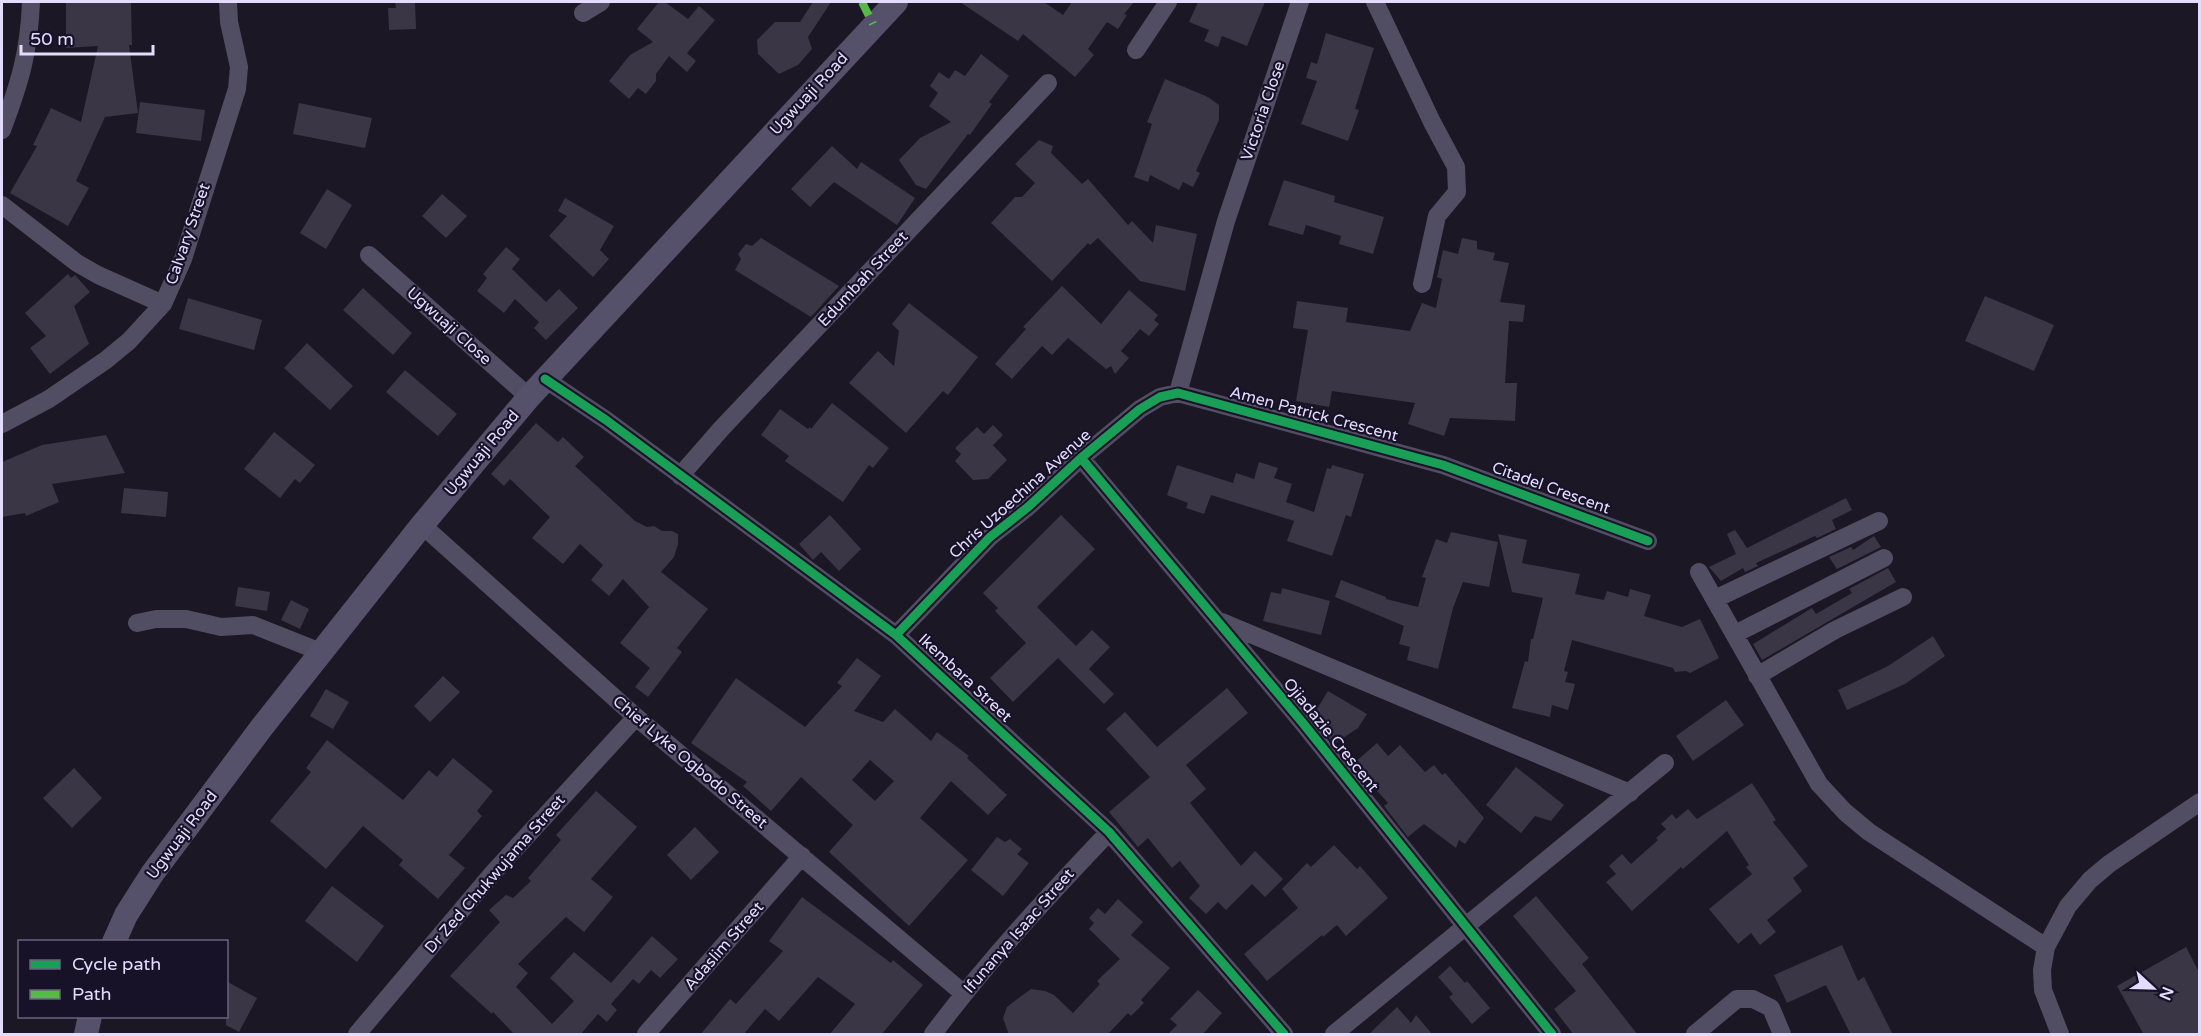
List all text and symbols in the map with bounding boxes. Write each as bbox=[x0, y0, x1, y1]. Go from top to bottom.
scale bar bbox=[21, 18, 153, 56]
text: 50 m bbox=[30, 28, 74, 50]
street label: Ugwuaji Road bbox=[766, 49, 852, 139]
street label: Victoria Close bbox=[1237, 59, 1289, 163]
street label: Calvary Street bbox=[161, 181, 215, 287]
street label: Edumbah Street bbox=[814, 227, 912, 331]
street label: Ugwuaji Close bbox=[403, 283, 495, 369]
street label: Amen Patrick Crescent bbox=[1228, 382, 1400, 446]
street label: Ugwuaji Road bbox=[440, 406, 524, 500]
street label: Chris Uzoechina Avenue bbox=[945, 425, 1095, 563]
street label: Citadel Crescent bbox=[1489, 457, 1613, 519]
street label: Ikembara Street bbox=[914, 629, 1016, 727]
street label: Ojiadazie Crescent bbox=[1279, 674, 1383, 796]
street label: Chief Lyke Ogbodo Street bbox=[608, 691, 772, 833]
street label: Ugwuaji Road bbox=[142, 787, 222, 883]
street label: Dr Zed Chukwujama Street bbox=[421, 790, 569, 958]
street label: Ifunanya Isaac Street bbox=[959, 864, 1079, 998]
street label: Adaslim Street bbox=[680, 898, 768, 994]
legend bbox=[18, 940, 228, 1018]
text: Cycle path bbox=[72, 953, 161, 975]
north arrow bbox=[2123, 958, 2183, 1018]
text: Path bbox=[72, 983, 111, 1005]
text: N bbox=[2154, 984, 2178, 1003]

